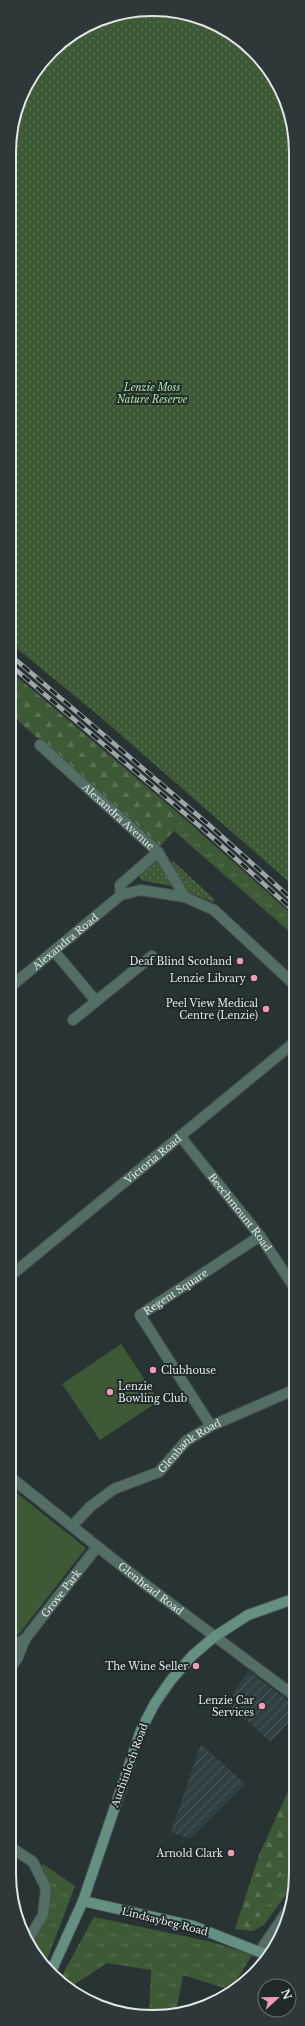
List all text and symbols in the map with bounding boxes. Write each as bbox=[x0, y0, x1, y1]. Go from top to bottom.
park label: Lenzie Moss Nature Reserve bbox=[116, 381, 188, 406]
street label: Alexandra Avenue bbox=[79, 780, 157, 853]
street label: Alexandra Road bbox=[29, 911, 101, 973]
place label: Deaf Blind Scotland bbox=[130, 955, 232, 968]
marker: Deaf Blind Scotland bbox=[235, 956, 245, 966]
place label: Lenzie Library bbox=[170, 972, 247, 985]
marker: Lenzie Library bbox=[249, 973, 259, 983]
place label: Peel View Medical Centre (Lenzie) bbox=[166, 997, 258, 1022]
marker: Peel View Medical Centre (Lenzie) bbox=[261, 1004, 271, 1014]
street label: Victoria Road bbox=[121, 1132, 184, 1187]
street label: Beechmount Road bbox=[205, 1171, 274, 1254]
street label: Regent Square bbox=[141, 1266, 210, 1318]
place label: Clubhouse bbox=[161, 1364, 216, 1377]
marker: Clubhouse bbox=[148, 1365, 158, 1375]
place label: Lenzie Bowling Club bbox=[118, 1380, 188, 1405]
marker: Lenzie Bowling Club bbox=[105, 1387, 115, 1397]
street label: Glenbank Road bbox=[155, 1416, 223, 1476]
street label: Glenhead Road bbox=[115, 1559, 186, 1618]
street label: Grove Park bbox=[38, 1566, 85, 1620]
place label: The Wine Seller bbox=[105, 1660, 188, 1673]
marker: The Wine Seller bbox=[191, 1661, 201, 1671]
place label: Lenzie Car Services bbox=[198, 1694, 254, 1719]
marker: Lenzie Car Services bbox=[257, 1701, 267, 1711]
street label: Auchinloch Road bbox=[108, 1721, 151, 1810]
place label: Arnold Clark bbox=[155, 1847, 224, 1860]
marker: Arnold Clark bbox=[226, 1848, 236, 1858]
street label: Lindsaybeg Road bbox=[121, 1905, 209, 1939]
north arrow bbox=[257, 1978, 297, 2018]
text: N bbox=[278, 1987, 295, 2002]

